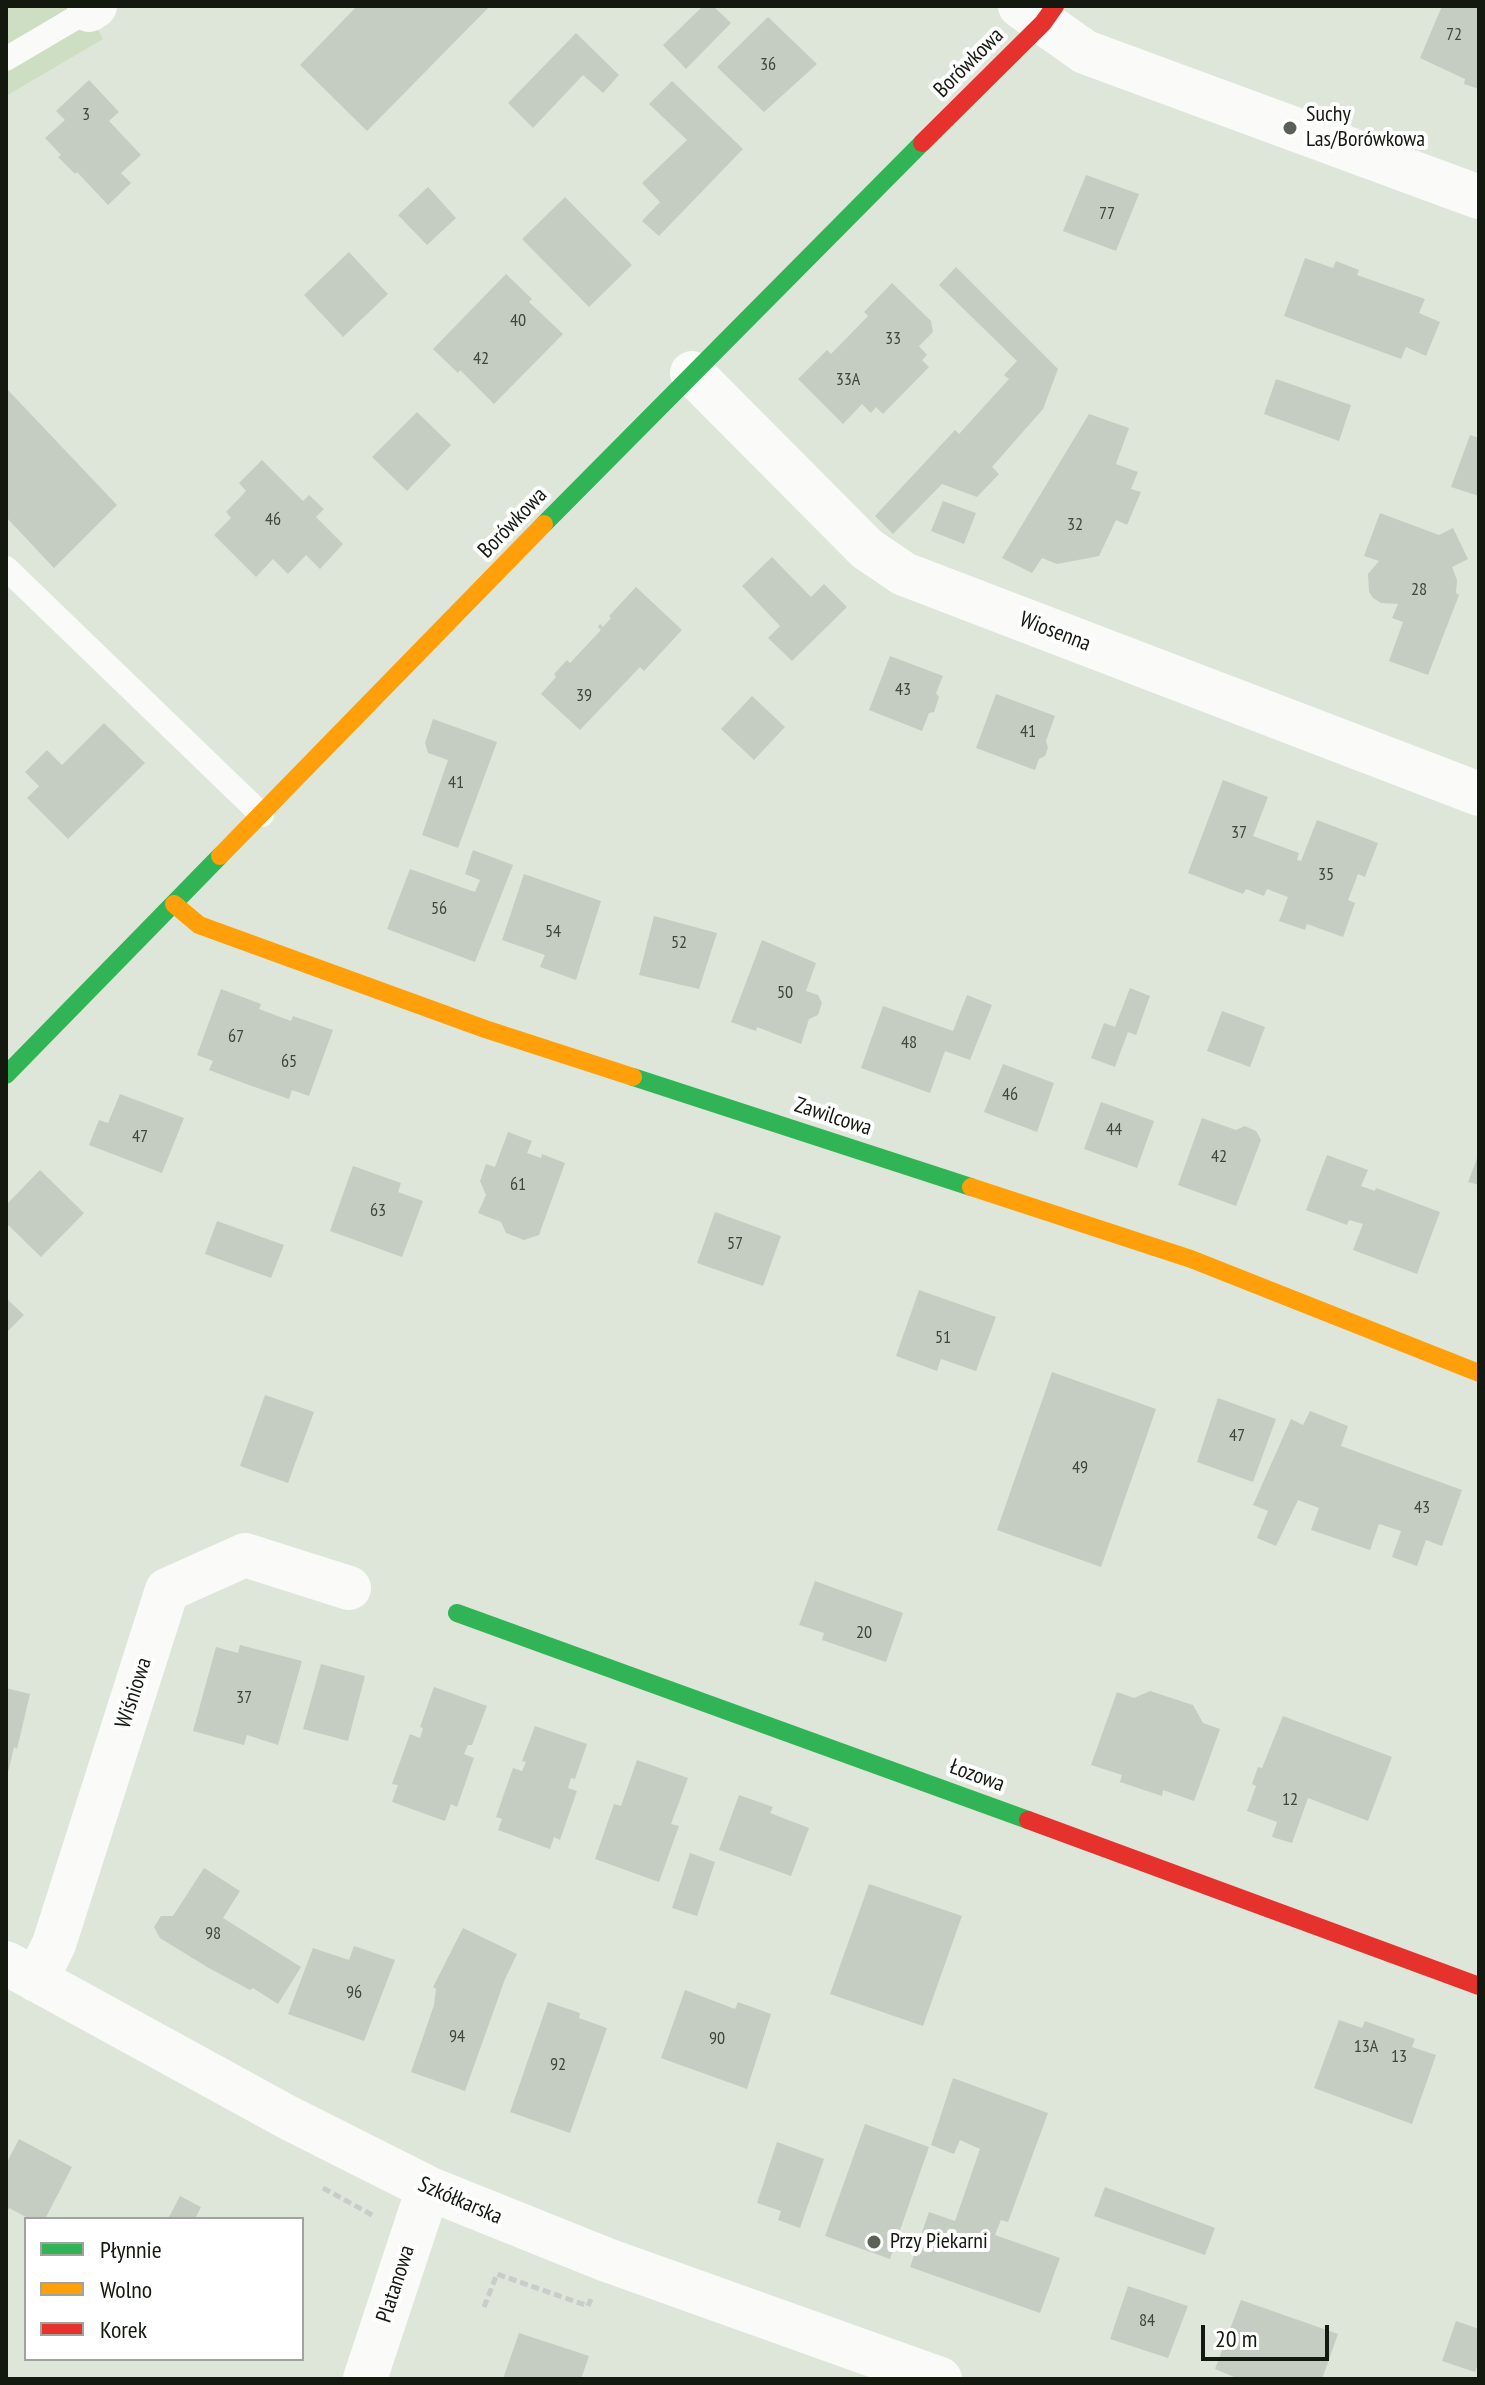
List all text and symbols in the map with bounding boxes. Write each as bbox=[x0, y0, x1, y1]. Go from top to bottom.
street label: Borówkowa bbox=[929, 23, 1009, 103]
house number: 72 bbox=[1446, 24, 1462, 46]
house number: 36 bbox=[760, 54, 776, 76]
place label: Suchy Las/Borówkowa bbox=[1306, 102, 1425, 154]
house number: 3 bbox=[82, 104, 90, 126]
marker: Suchy Las/Borówkowa bbox=[1281, 119, 1299, 137]
house number: 77 bbox=[1099, 203, 1115, 225]
house number: 40 bbox=[510, 310, 526, 332]
house number: 33 bbox=[885, 328, 901, 350]
house number: 42 bbox=[473, 348, 489, 370]
house number: 33A bbox=[836, 369, 860, 391]
street label: Borówkowa bbox=[473, 482, 553, 564]
house number: 46 bbox=[265, 509, 281, 531]
house number: 32 bbox=[1067, 514, 1083, 536]
house number: 28 bbox=[1411, 579, 1427, 601]
street label: Wiosenna bbox=[1016, 606, 1094, 658]
house number: 43 bbox=[895, 679, 911, 701]
house number: 39 bbox=[576, 685, 592, 707]
house number: 41 bbox=[1020, 721, 1036, 743]
house number: 41 bbox=[448, 772, 464, 794]
house number: 37 bbox=[1231, 822, 1247, 844]
house number: 35 bbox=[1318, 864, 1334, 886]
house number: 56 bbox=[431, 898, 447, 920]
house number: 54 bbox=[545, 921, 561, 943]
house number: 52 bbox=[671, 932, 687, 954]
house number: 50 bbox=[777, 982, 793, 1004]
house number: 67 bbox=[228, 1026, 244, 1048]
house number: 48 bbox=[901, 1032, 917, 1054]
house number: 65 bbox=[281, 1051, 297, 1073]
house number: 46 bbox=[1002, 1084, 1018, 1106]
street label: Zawilcowa bbox=[791, 1092, 875, 1142]
house number: 44 bbox=[1106, 1119, 1122, 1141]
house number: 47 bbox=[132, 1126, 148, 1148]
house number: 42 bbox=[1211, 1146, 1227, 1168]
house number: 61 bbox=[510, 1174, 526, 1196]
house number: 63 bbox=[370, 1200, 386, 1222]
house number: 57 bbox=[727, 1233, 743, 1255]
house number: 51 bbox=[935, 1327, 951, 1349]
house number: 47 bbox=[1229, 1425, 1245, 1447]
house number: 49 bbox=[1072, 1457, 1088, 1479]
house number: 43 bbox=[1414, 1497, 1430, 1519]
house number: 20 bbox=[856, 1622, 872, 1644]
street label: Wiśniowa bbox=[110, 1654, 158, 1732]
house number: 37 bbox=[236, 1687, 252, 1709]
street label: Łozowa bbox=[946, 1754, 1008, 1798]
house number: 12 bbox=[1282, 1789, 1298, 1811]
house number: 98 bbox=[205, 1923, 221, 1945]
house number: 96 bbox=[346, 1982, 362, 2004]
house number: 94 bbox=[449, 2026, 465, 2048]
house number: 90 bbox=[709, 2028, 725, 2050]
house number: 13A bbox=[1354, 2036, 1378, 2058]
house number: 13 bbox=[1391, 2046, 1407, 2068]
house number: 92 bbox=[550, 2054, 566, 2076]
street label: Szkółkarska bbox=[414, 2172, 506, 2230]
legend bbox=[24, 2217, 304, 2361]
place label: Przy Piekarni bbox=[890, 2229, 988, 2255]
marker: Przy Piekarni bbox=[865, 2233, 883, 2251]
text: Płynnie bbox=[100, 2234, 162, 2265]
street label: Platanowa bbox=[371, 2242, 421, 2326]
text: Wolno bbox=[100, 2274, 152, 2305]
scale bar bbox=[1205, 2309, 1333, 2359]
house number: 84 bbox=[1139, 2310, 1155, 2332]
text: Korek bbox=[100, 2314, 147, 2345]
text: 20 m bbox=[1215, 2323, 1257, 2354]

